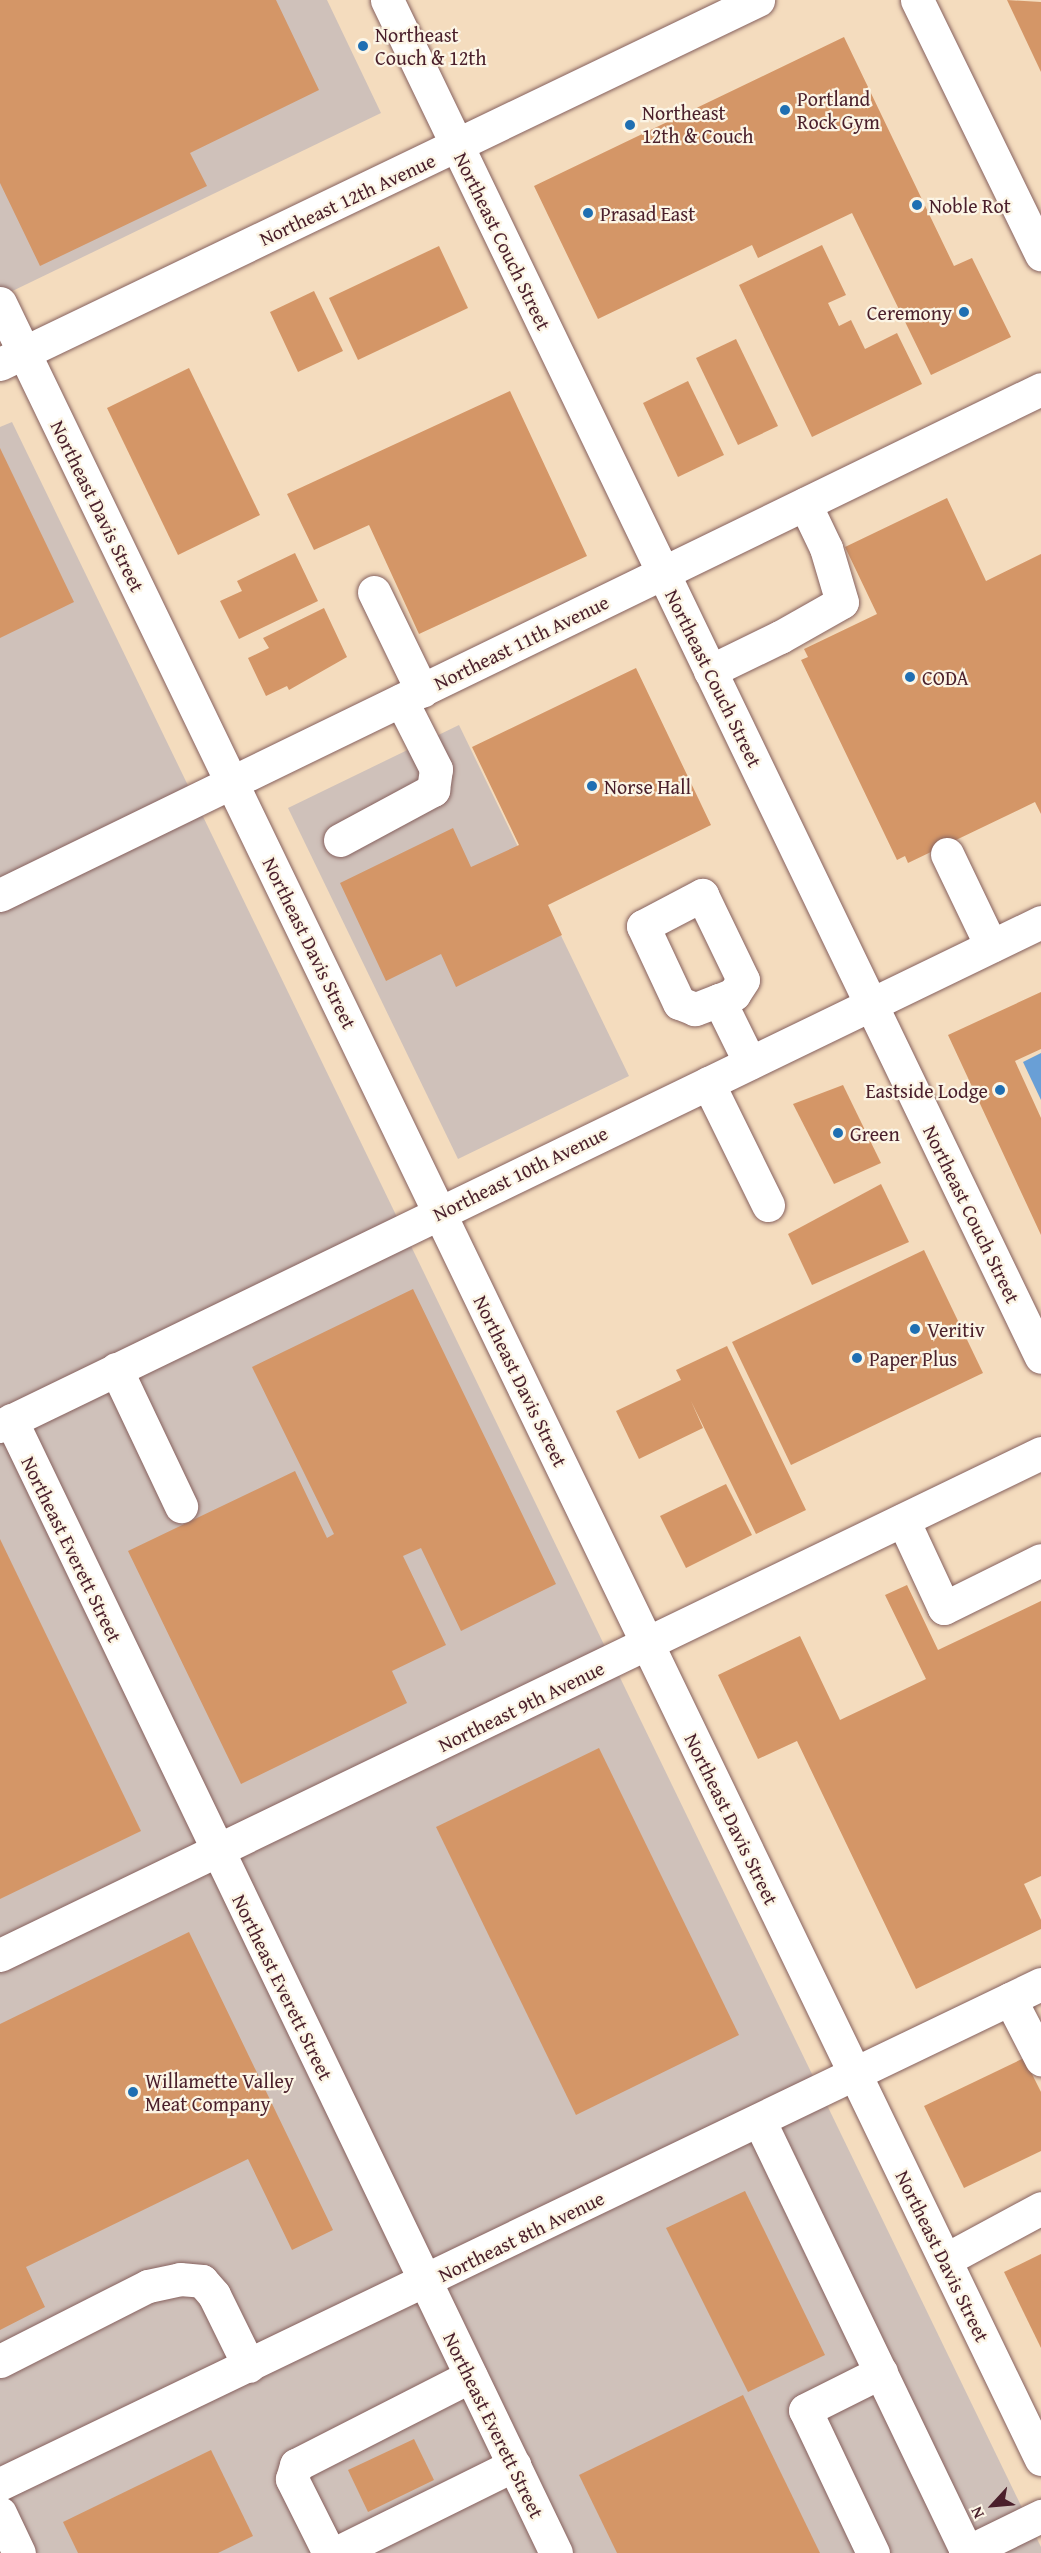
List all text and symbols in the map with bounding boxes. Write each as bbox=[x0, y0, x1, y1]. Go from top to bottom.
place label: Northeast Couch & 12th bbox=[375, 22, 487, 69]
marker: Northeast Couch & 12th bbox=[356, 39, 370, 53]
place label: Portland Rock Gym bbox=[797, 86, 880, 133]
place label: Northeast 12th & Couch bbox=[642, 101, 754, 148]
marker: Portland Rock Gym bbox=[778, 103, 792, 117]
marker: Northeast 12th & Couch bbox=[623, 118, 637, 132]
street label: Northeast 12th Avenue bbox=[255, 148, 439, 250]
street label: Northeast Couch Street bbox=[450, 148, 556, 334]
place label: Noble Rot bbox=[929, 193, 1011, 217]
marker: Noble Rot bbox=[910, 198, 924, 212]
place label: Prasad East bbox=[600, 201, 695, 225]
marker: Prasad East bbox=[581, 206, 595, 220]
place label: Ceremony bbox=[867, 300, 952, 324]
marker: Ceremony bbox=[957, 305, 971, 319]
street label: Northeast Davis Street bbox=[46, 416, 150, 596]
street label: Northeast Couch Street bbox=[661, 585, 767, 771]
street label: Northeast 11th Avenue bbox=[430, 589, 612, 695]
place label: CODA bbox=[922, 665, 969, 689]
marker: CODA bbox=[903, 670, 917, 684]
place label: Norse Hall bbox=[604, 774, 691, 798]
marker: Norse Hall bbox=[585, 779, 599, 793]
street label: Northeast Davis Street bbox=[258, 853, 362, 1033]
place label: Eastside Lodge bbox=[865, 1078, 988, 1102]
marker: Eastside Lodge bbox=[993, 1083, 1007, 1097]
street label: Northeast 10th Avenue bbox=[429, 1120, 611, 1226]
place label: Green bbox=[850, 1121, 900, 1145]
street label: Northeast Couch Street bbox=[919, 1121, 1025, 1307]
marker: Green bbox=[831, 1126, 845, 1140]
street label: Northeast Davis Street bbox=[469, 1291, 573, 1471]
place label: Veritiv bbox=[927, 1317, 985, 1341]
marker: Veritiv bbox=[908, 1322, 922, 1336]
place label: Paper Plus bbox=[869, 1346, 957, 1370]
marker: Paper Plus bbox=[850, 1351, 864, 1365]
street label: Northeast Everett Street bbox=[17, 1452, 127, 1646]
street label: Northeast 9th Avenue bbox=[434, 1655, 608, 1757]
street label: Northeast Davis Street bbox=[680, 1729, 784, 1909]
street label: Northeast Everett Street bbox=[228, 1890, 338, 2084]
place label: Willamette Valley Meat Company bbox=[145, 2068, 294, 2115]
marker: Willamette Valley Meat Company bbox=[126, 2085, 140, 2099]
street label: Northeast Davis Street bbox=[891, 2166, 995, 2346]
street label: Northeast 8th Avenue bbox=[434, 2185, 608, 2287]
street label: Northeast Everett Street bbox=[439, 2328, 549, 2522]
north arrow bbox=[963, 2475, 1023, 2535]
text: N bbox=[964, 2503, 990, 2523]

